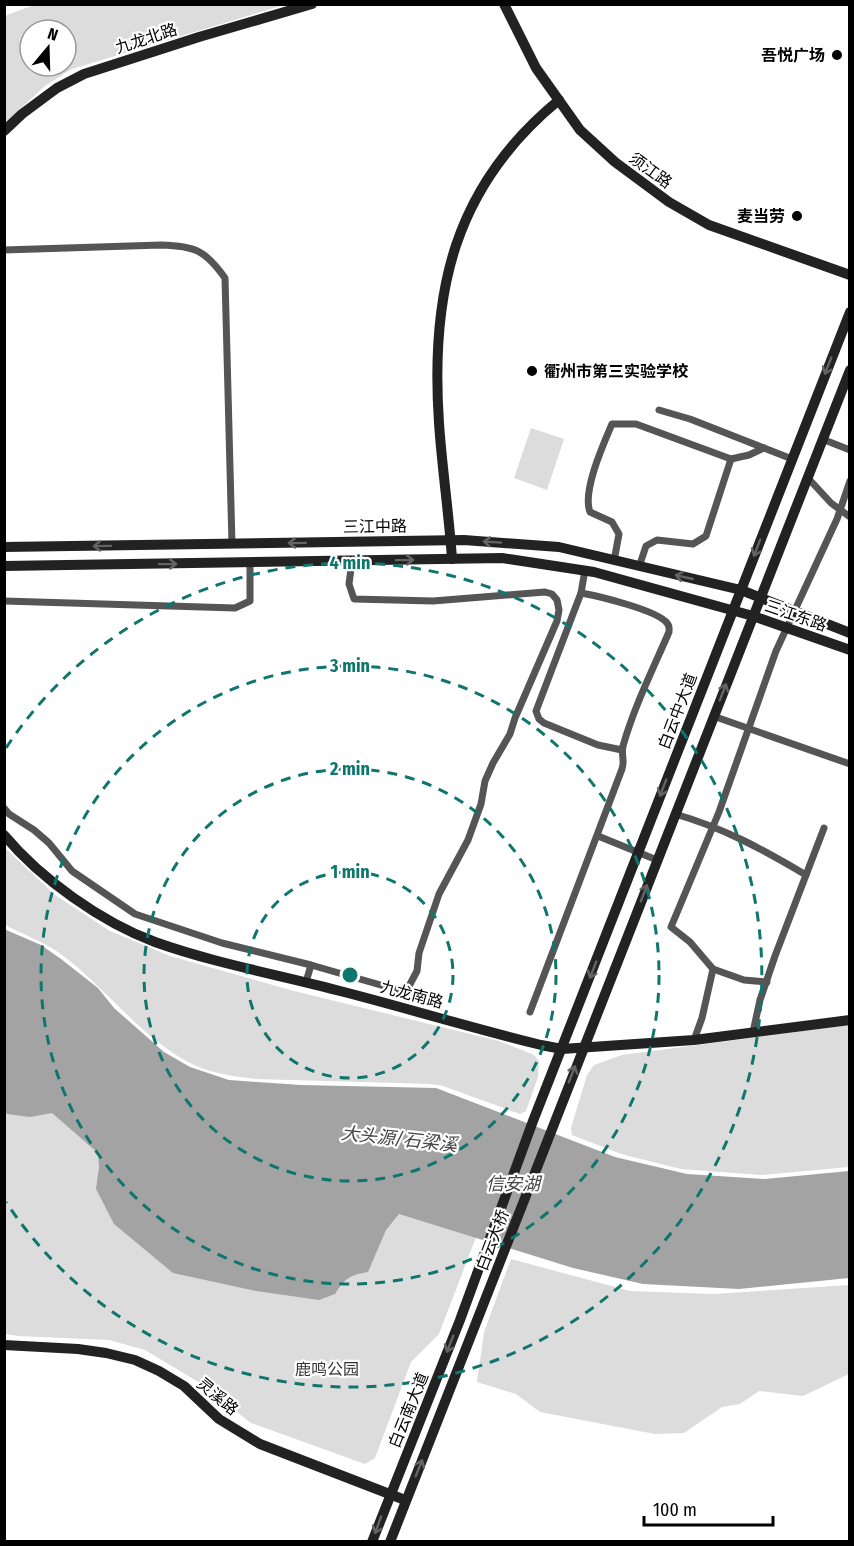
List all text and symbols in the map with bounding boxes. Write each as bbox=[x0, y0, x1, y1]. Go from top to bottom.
north arrow bbox=[18, 18, 78, 78]
street label: 九龙北路 bbox=[113, 20, 180, 57]
text: N bbox=[45, 24, 60, 45]
place label: 吾悦广场 bbox=[761, 46, 825, 65]
marker: 吾悦广场 bbox=[830, 48, 844, 62]
street label: 须江路 bbox=[626, 149, 676, 192]
place label: 麦当劳 bbox=[737, 207, 785, 226]
marker: 麦当劳 bbox=[790, 209, 804, 223]
one-way arrow bbox=[822, 356, 833, 375]
place label: 衢州市第三实验学校 bbox=[544, 362, 689, 381]
marker: 衢州市第三实验学校 bbox=[525, 364, 539, 378]
street label: 三江中路 bbox=[343, 516, 407, 537]
one-way arrow bbox=[483, 536, 503, 547]
one-way arrow bbox=[288, 537, 308, 549]
one-way arrow bbox=[751, 538, 762, 556]
one-way arrow bbox=[93, 540, 113, 552]
text: 4 min bbox=[330, 552, 370, 574]
one-way arrow bbox=[394, 554, 414, 566]
one-way arrow bbox=[157, 558, 177, 570]
one-way arrow bbox=[674, 571, 693, 583]
street label: 三江东路 bbox=[762, 596, 829, 635]
text: 3 min bbox=[329, 655, 370, 677]
street label: 白云中大道 bbox=[654, 670, 701, 752]
one-way arrow bbox=[718, 683, 729, 702]
text: 2 min bbox=[329, 758, 370, 780]
one-way arrow bbox=[657, 778, 668, 797]
text: 1 min bbox=[330, 861, 370, 883]
one-way arrow bbox=[639, 884, 650, 903]
one-way arrow bbox=[586, 960, 597, 978]
centre of rings bbox=[340, 965, 360, 985]
street label: 九龙南路 bbox=[378, 977, 445, 1012]
one-way arrow bbox=[568, 1065, 579, 1084]
water label: 大头源/石梁溪 bbox=[340, 1122, 460, 1156]
water label: 信安湖 bbox=[486, 1173, 543, 1195]
street label: 白云大桥 bbox=[472, 1207, 513, 1273]
one-way arrow bbox=[444, 1334, 455, 1353]
park label: 鹿鸣公园 bbox=[295, 1360, 359, 1379]
street label: 白云南大道 bbox=[385, 1370, 432, 1451]
street label: 灵溪路 bbox=[193, 1374, 242, 1419]
one-way arrow bbox=[414, 1459, 425, 1477]
scale bar bbox=[644, 1489, 773, 1527]
text: 100 m bbox=[653, 1499, 697, 1521]
one-way arrow bbox=[372, 1515, 383, 1534]

